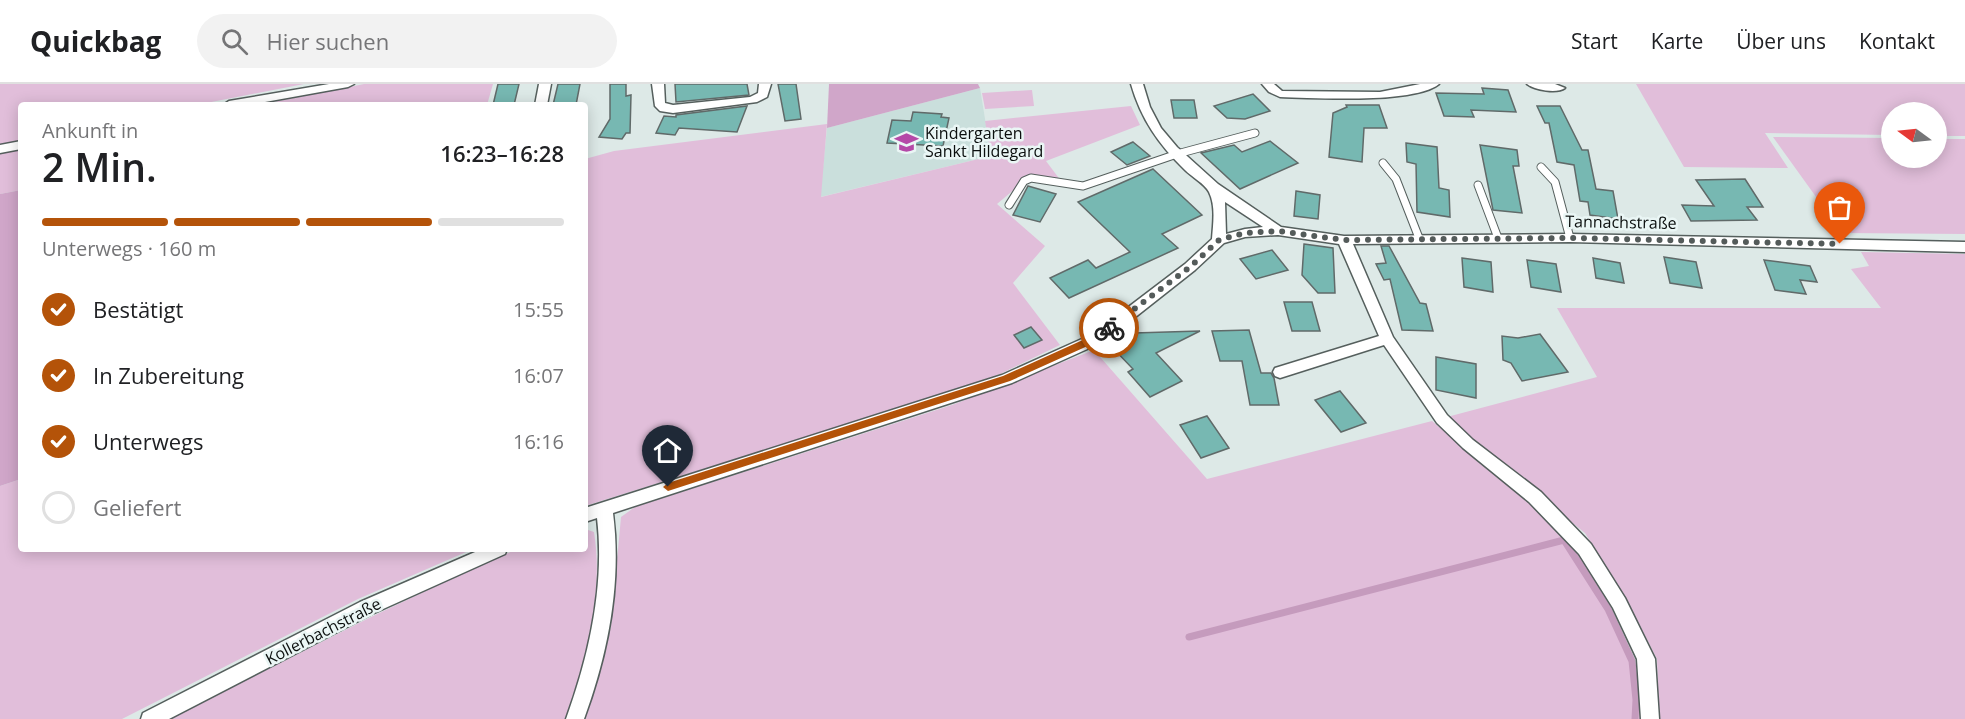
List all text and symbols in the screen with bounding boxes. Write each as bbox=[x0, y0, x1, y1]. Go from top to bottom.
search box bbox=[197, 14, 617, 68]
text: Quickbag bbox=[30, 22, 161, 60]
icon: search bbox=[218, 25, 251, 58]
text: Hier suchen bbox=[266, 26, 389, 56]
text: Start bbox=[1571, 27, 1618, 55]
text: Karte bbox=[1651, 27, 1703, 55]
text: Über uns bbox=[1736, 27, 1826, 55]
text: Kontakt bbox=[1859, 27, 1935, 55]
north arrow bbox=[1881, 102, 1947, 168]
map controls bbox=[1881, 102, 1947, 168]
text: Ankunft in bbox=[42, 117, 138, 144]
place label: Kindergarten Sankt Hildegard bbox=[925, 122, 1043, 162]
school or university icon: Kindergarten Sankt Hildegard bbox=[894, 129, 920, 155]
text: 16:23–16:28 bbox=[440, 138, 564, 168]
text: 2 Min. bbox=[42, 140, 157, 193]
pin bbox=[1814, 182, 1865, 244]
icon: bag bbox=[1823, 191, 1856, 224]
street label: Tannachstraße bbox=[1565, 210, 1677, 234]
text: Unterwegs · 160 m bbox=[42, 235, 216, 262]
icon: check bbox=[42, 293, 75, 326]
text: Bestätigt bbox=[93, 294, 183, 324]
text: 15:55 bbox=[513, 296, 564, 323]
courier bbox=[1079, 298, 1139, 358]
icon: bike bbox=[1093, 312, 1126, 345]
icon: check bbox=[42, 359, 75, 392]
text: In Zubereitung bbox=[93, 360, 244, 390]
text: 16:07 bbox=[513, 362, 564, 389]
icon: check bbox=[42, 425, 75, 458]
pin bbox=[642, 425, 693, 487]
text: Unterwegs bbox=[93, 426, 204, 456]
text: 16:16 bbox=[513, 428, 564, 455]
icon: home bbox=[651, 434, 684, 467]
text: Geliefert bbox=[93, 492, 181, 522]
street label: Kollerbachstraße bbox=[261, 592, 385, 670]

